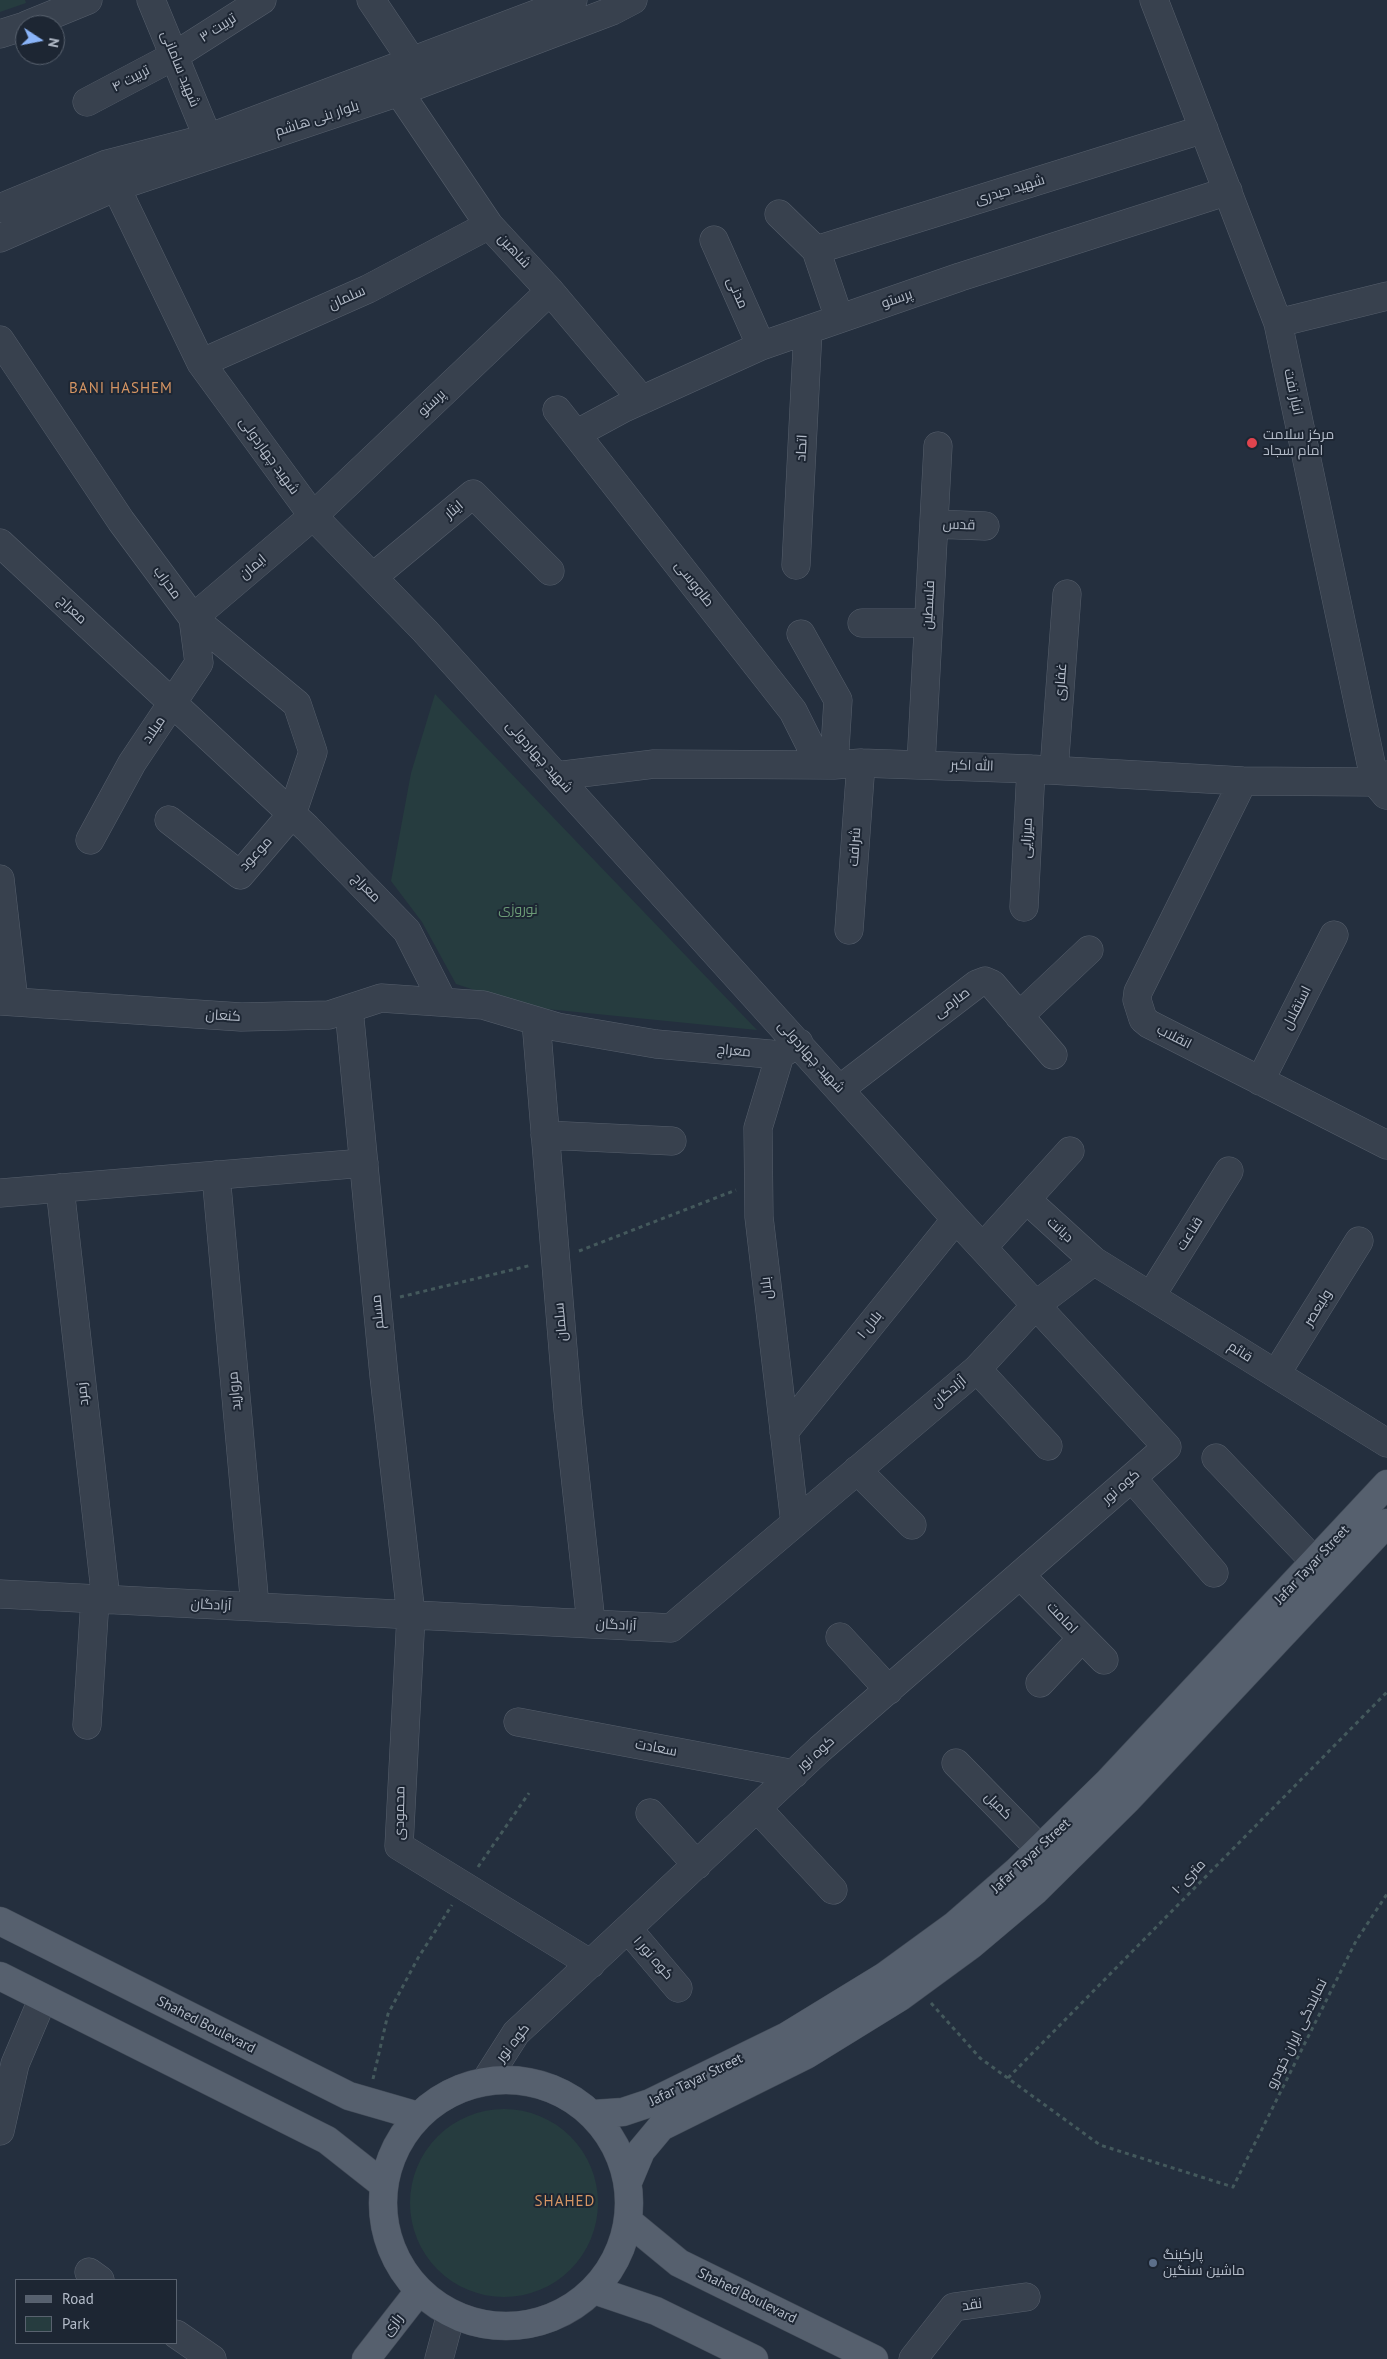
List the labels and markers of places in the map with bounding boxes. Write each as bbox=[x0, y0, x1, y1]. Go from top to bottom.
place label: مرکز سلامت امام سجاد bbox=[1263, 427, 1334, 460]
marker: مرکز سلامت امام سجاد bbox=[1245, 436, 1259, 450]
place label: پارکینگ ماشین سنگین bbox=[1163, 2247, 1245, 2280]
marker: پارکینگ ماشین سنگین bbox=[1147, 2257, 1159, 2269]

